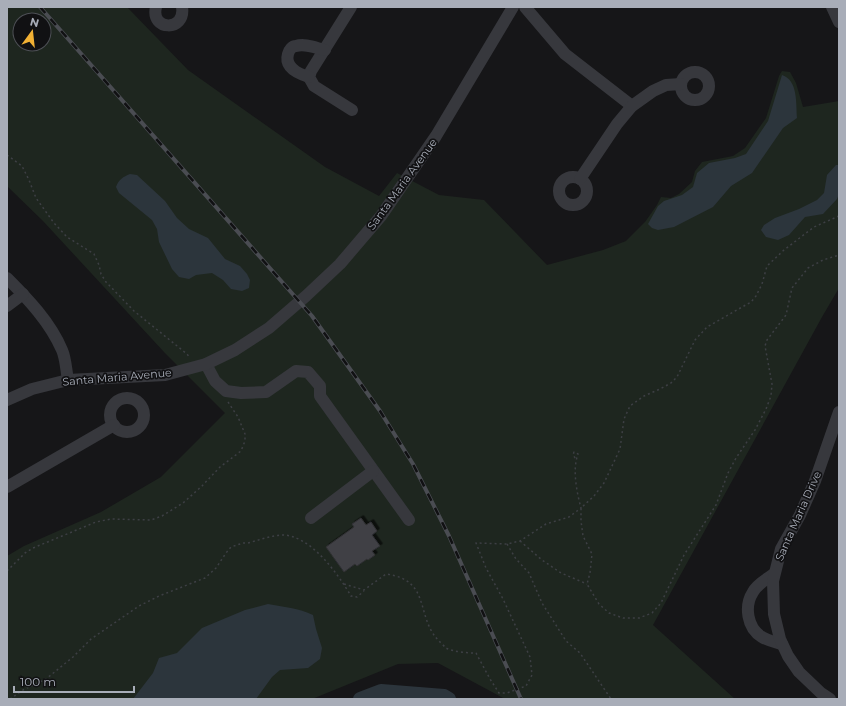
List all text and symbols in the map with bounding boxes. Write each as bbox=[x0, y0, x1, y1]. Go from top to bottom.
north arrow bbox=[12, 12, 52, 52]
text: N bbox=[28, 14, 41, 30]
street label: Santa Maria Avenue bbox=[364, 135, 440, 232]
street label: Santa Maria Avenue bbox=[62, 365, 172, 389]
street label: Santa Maria Drive bbox=[772, 469, 824, 563]
scale bar bbox=[14, 668, 134, 694]
text: 100 m bbox=[20, 674, 56, 689]

